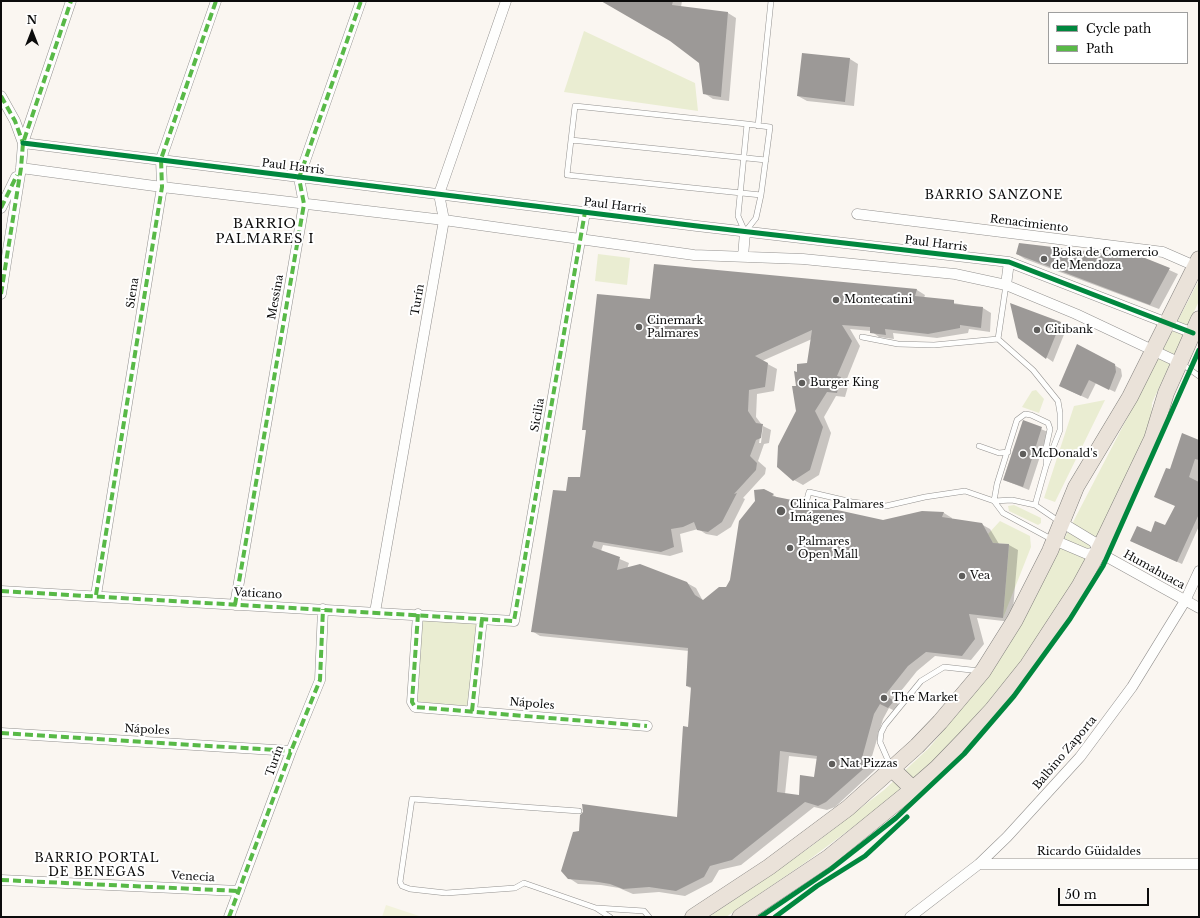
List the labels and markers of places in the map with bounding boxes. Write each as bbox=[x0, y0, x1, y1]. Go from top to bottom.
place label: Bolsa de Comercio de Mendoza bbox=[1052, 246, 1158, 272]
marker: Bolsa de Comercio de Mendoza bbox=[1039, 254, 1049, 264]
place label: Montecatini bbox=[844, 293, 912, 307]
marker: Montecatini bbox=[831, 295, 841, 305]
place label: Cinemark Palmares bbox=[647, 314, 703, 340]
marker: Cinemark Palmares bbox=[634, 322, 644, 332]
place label: Citibank bbox=[1045, 323, 1093, 337]
marker: Citibank bbox=[1032, 325, 1042, 335]
place label: Burger King bbox=[810, 376, 879, 390]
marker: Burger King bbox=[797, 378, 807, 388]
place label: McDonald's bbox=[1031, 447, 1097, 461]
marker: McDonald's bbox=[1018, 449, 1028, 459]
place label: Clinica Palmares Imágenes bbox=[790, 498, 884, 524]
marker: Clinica Palmares Imágenes bbox=[775, 505, 787, 517]
place label: Palmares Open Mall bbox=[798, 535, 858, 561]
marker: Palmares Open Mall bbox=[785, 543, 795, 553]
place label: Vea bbox=[970, 569, 990, 583]
marker: Vea bbox=[957, 571, 967, 581]
place label: The Market bbox=[892, 691, 958, 705]
marker: The Market bbox=[879, 693, 889, 703]
place label: Nat Pizzas bbox=[840, 757, 898, 771]
marker: Nat Pizzas bbox=[827, 759, 837, 769]

